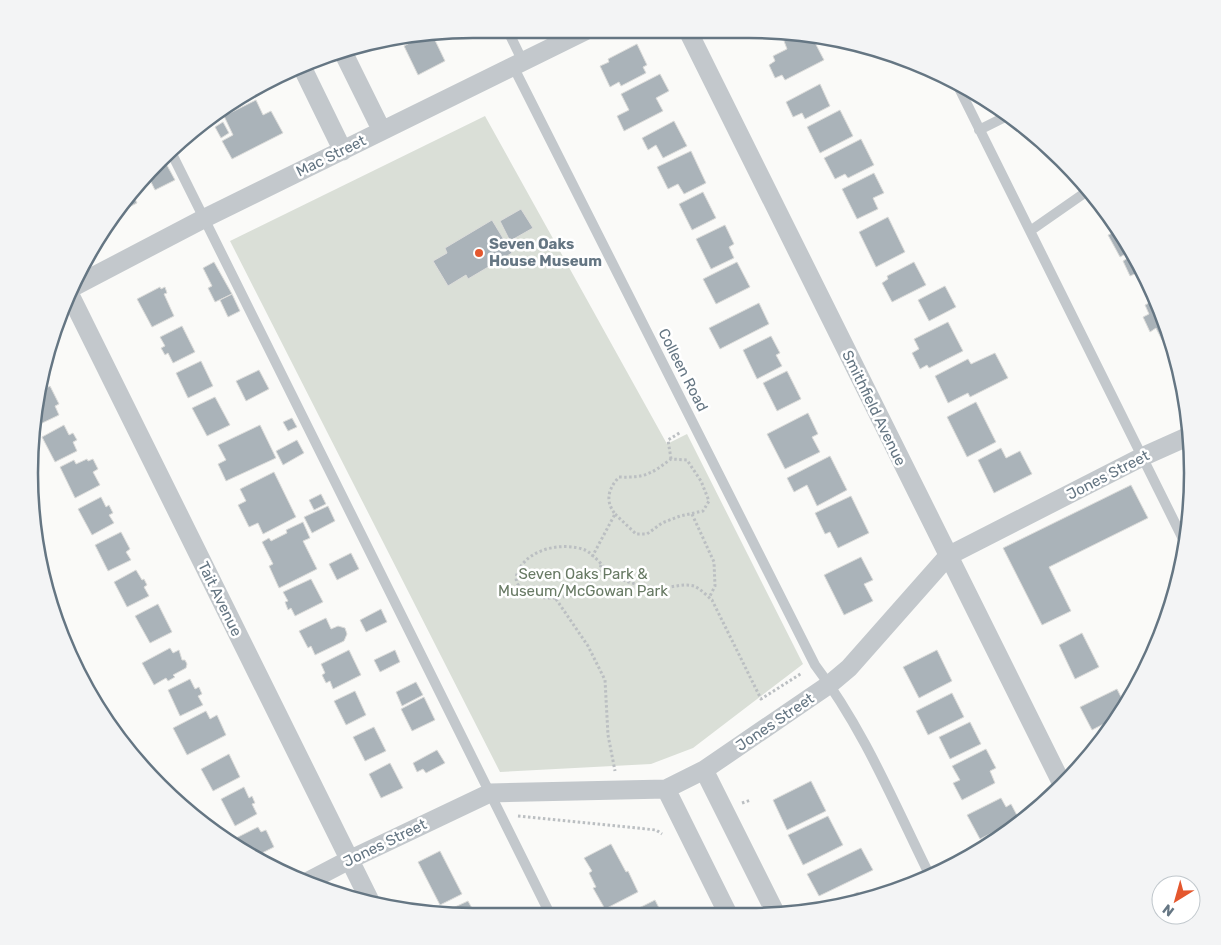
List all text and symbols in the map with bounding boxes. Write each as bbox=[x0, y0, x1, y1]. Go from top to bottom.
street label: Mac Street bbox=[293, 131, 369, 181]
place label: Seven Oaks House Museum bbox=[489, 235, 602, 270]
marker: Seven Oaks House Museum bbox=[473, 247, 485, 259]
street label: Colleen Road bbox=[654, 325, 712, 415]
street label: Smithfield Avenue bbox=[838, 347, 910, 469]
street label: Jones Street bbox=[1064, 446, 1152, 504]
street label: Tait Avenue bbox=[194, 559, 246, 639]
park label: Seven Oaks Park & Museum/McGowan Park bbox=[498, 565, 668, 600]
street label: Jones Street bbox=[733, 689, 818, 755]
street label: Jones Street bbox=[340, 815, 430, 871]
north arrow bbox=[1151, 875, 1201, 925]
text: N bbox=[1159, 900, 1178, 920]

